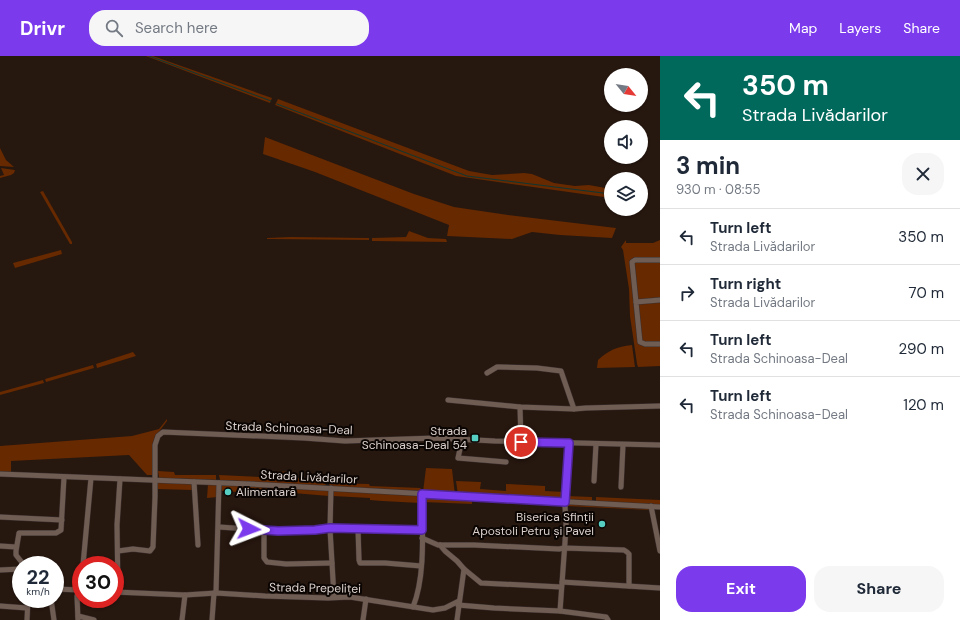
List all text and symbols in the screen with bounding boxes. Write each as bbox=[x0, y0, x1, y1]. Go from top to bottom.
search box bbox=[89, 10, 369, 46]
text: Drivr bbox=[20, 16, 65, 41]
icon: search bbox=[103, 17, 125, 39]
text: Search here bbox=[135, 18, 218, 38]
text: Map bbox=[789, 19, 817, 37]
text: Layers bbox=[839, 19, 881, 37]
text: Share bbox=[903, 19, 940, 37]
text: 350 m bbox=[742, 67, 829, 104]
north arrow bbox=[604, 68, 648, 112]
map controls bbox=[604, 68, 648, 216]
icon: left bbox=[676, 72, 728, 124]
text: Strada Livădarilor bbox=[742, 103, 888, 127]
button: sound bbox=[604, 120, 648, 164]
text: 3 min bbox=[676, 150, 740, 181]
button: close bbox=[902, 153, 944, 195]
button: layers bbox=[604, 172, 648, 216]
text: 930 m · 08:55 bbox=[676, 181, 760, 198]
text: Turn left bbox=[710, 218, 771, 238]
icon: left bbox=[676, 226, 698, 248]
text: 350 m bbox=[898, 227, 944, 247]
text: Strada Livădarilor bbox=[710, 238, 815, 255]
text: Turn right bbox=[710, 274, 781, 294]
icon: right bbox=[676, 282, 698, 304]
text: 70 m bbox=[909, 283, 944, 303]
text: Strada Livădarilor bbox=[710, 294, 815, 311]
text: Turn left bbox=[710, 330, 771, 350]
icon: left bbox=[676, 338, 698, 360]
text: 290 m bbox=[898, 339, 944, 359]
text: Strada Schinoasa-Deal bbox=[710, 350, 848, 367]
text: Turn left bbox=[710, 386, 771, 406]
icon: left bbox=[676, 394, 698, 416]
text: 120 m bbox=[903, 395, 944, 415]
text: Strada Schinoasa-Deal bbox=[710, 406, 848, 423]
street label: Strada Schinoasa-Deal bbox=[225, 418, 353, 438]
place label: Strada Schinoasa-Deal 54 bbox=[362, 423, 467, 453]
pin bbox=[504, 425, 538, 459]
icon: arrive bbox=[510, 431, 532, 453]
marker: Strada Schinoasa-Deal 54 bbox=[470, 433, 480, 443]
street label: Strada Livădarilor bbox=[260, 466, 359, 488]
place label: Alimentară bbox=[236, 484, 296, 500]
marker: Alimentară bbox=[223, 487, 233, 497]
position arrow bbox=[228, 508, 270, 550]
place label: Biserica Sfinții Apostoli Petru și Pavel bbox=[472, 509, 594, 539]
marker: Biserica Sfinții Apostoli Petru și Pavel bbox=[597, 519, 607, 529]
speed limit sign: 30 bbox=[72, 556, 124, 608]
text: 22 bbox=[26, 564, 50, 590]
button: Exit bbox=[676, 566, 806, 612]
button: Share bbox=[814, 566, 944, 612]
street label: Strada Prepeliței bbox=[269, 579, 361, 597]
text: km/h bbox=[26, 585, 50, 598]

